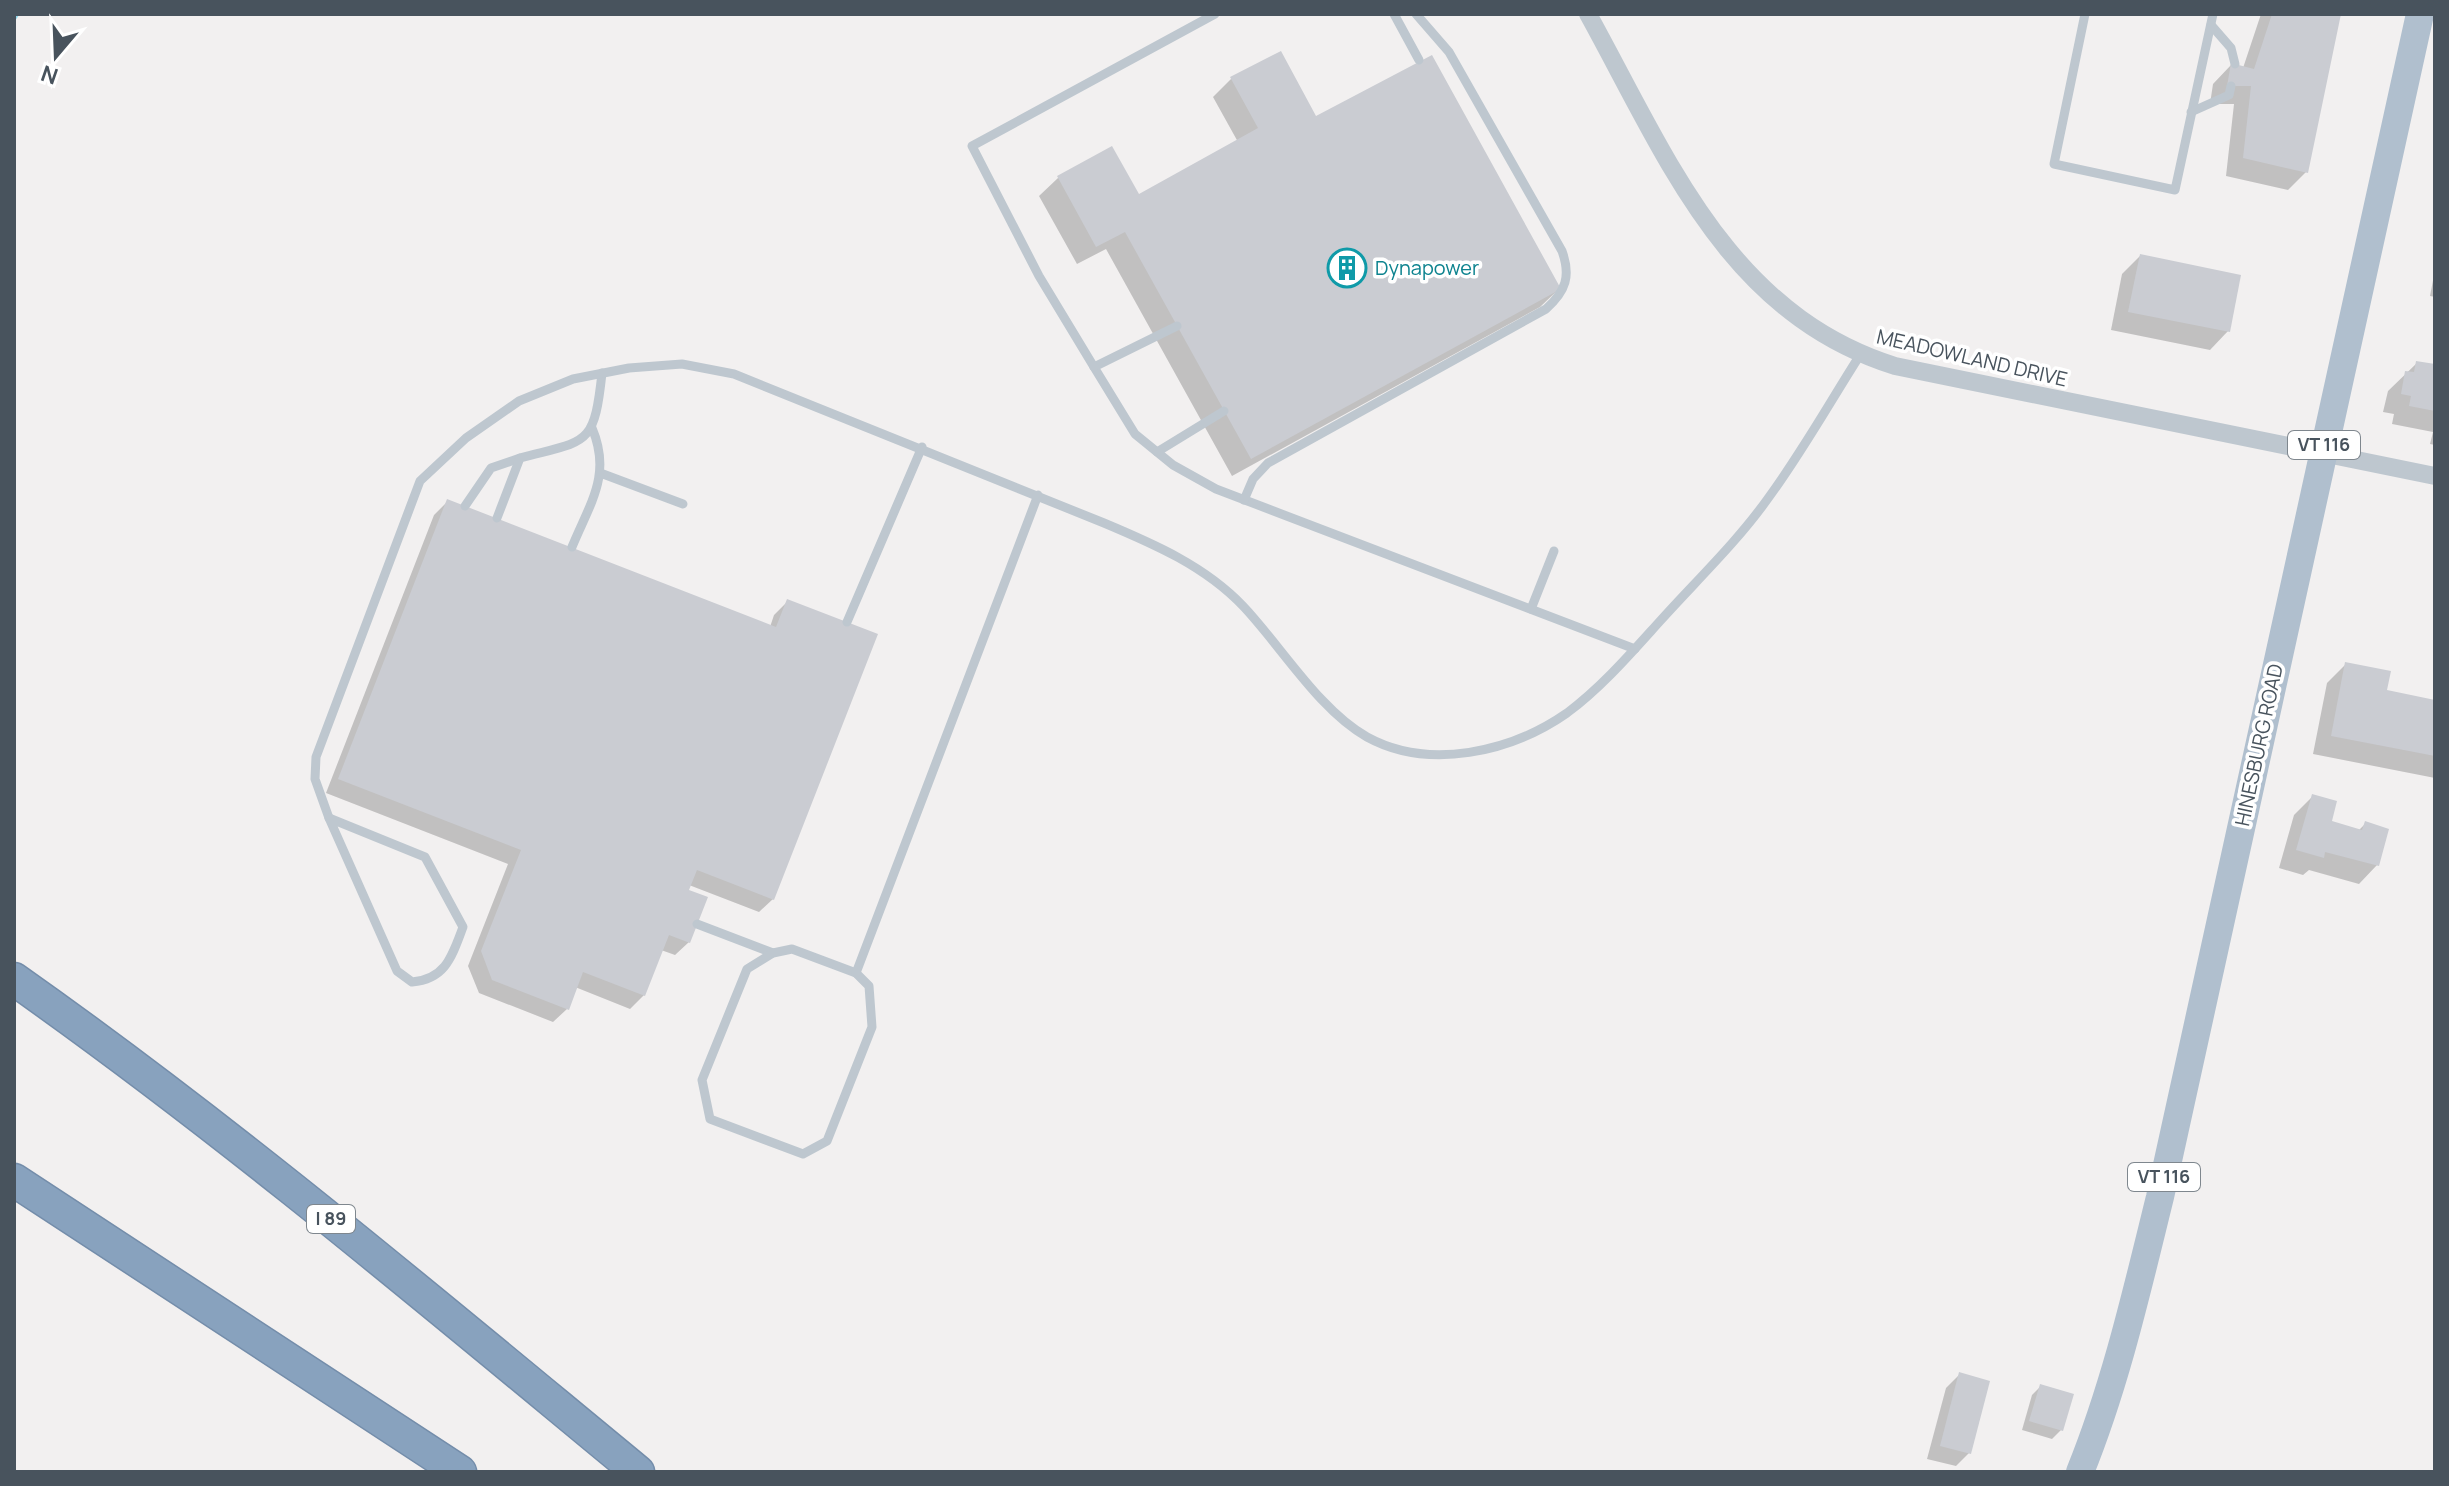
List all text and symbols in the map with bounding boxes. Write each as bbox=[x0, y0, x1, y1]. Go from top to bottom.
north arrow bbox=[16, 16, 96, 96]
text: N bbox=[37, 58, 62, 92]
building icon: Dynapower bbox=[1326, 247, 1368, 289]
place label: Dynapower bbox=[1375, 254, 1479, 281]
street label: MEADOWLAND DRIVE bbox=[1874, 322, 2070, 393]
road number: VT 116 bbox=[2288, 431, 2360, 459]
street label: HINESBURG ROAD bbox=[2228, 661, 2289, 828]
road number: VT 116 bbox=[2128, 1163, 2200, 1191]
road number: I 89 bbox=[307, 1205, 355, 1233]

